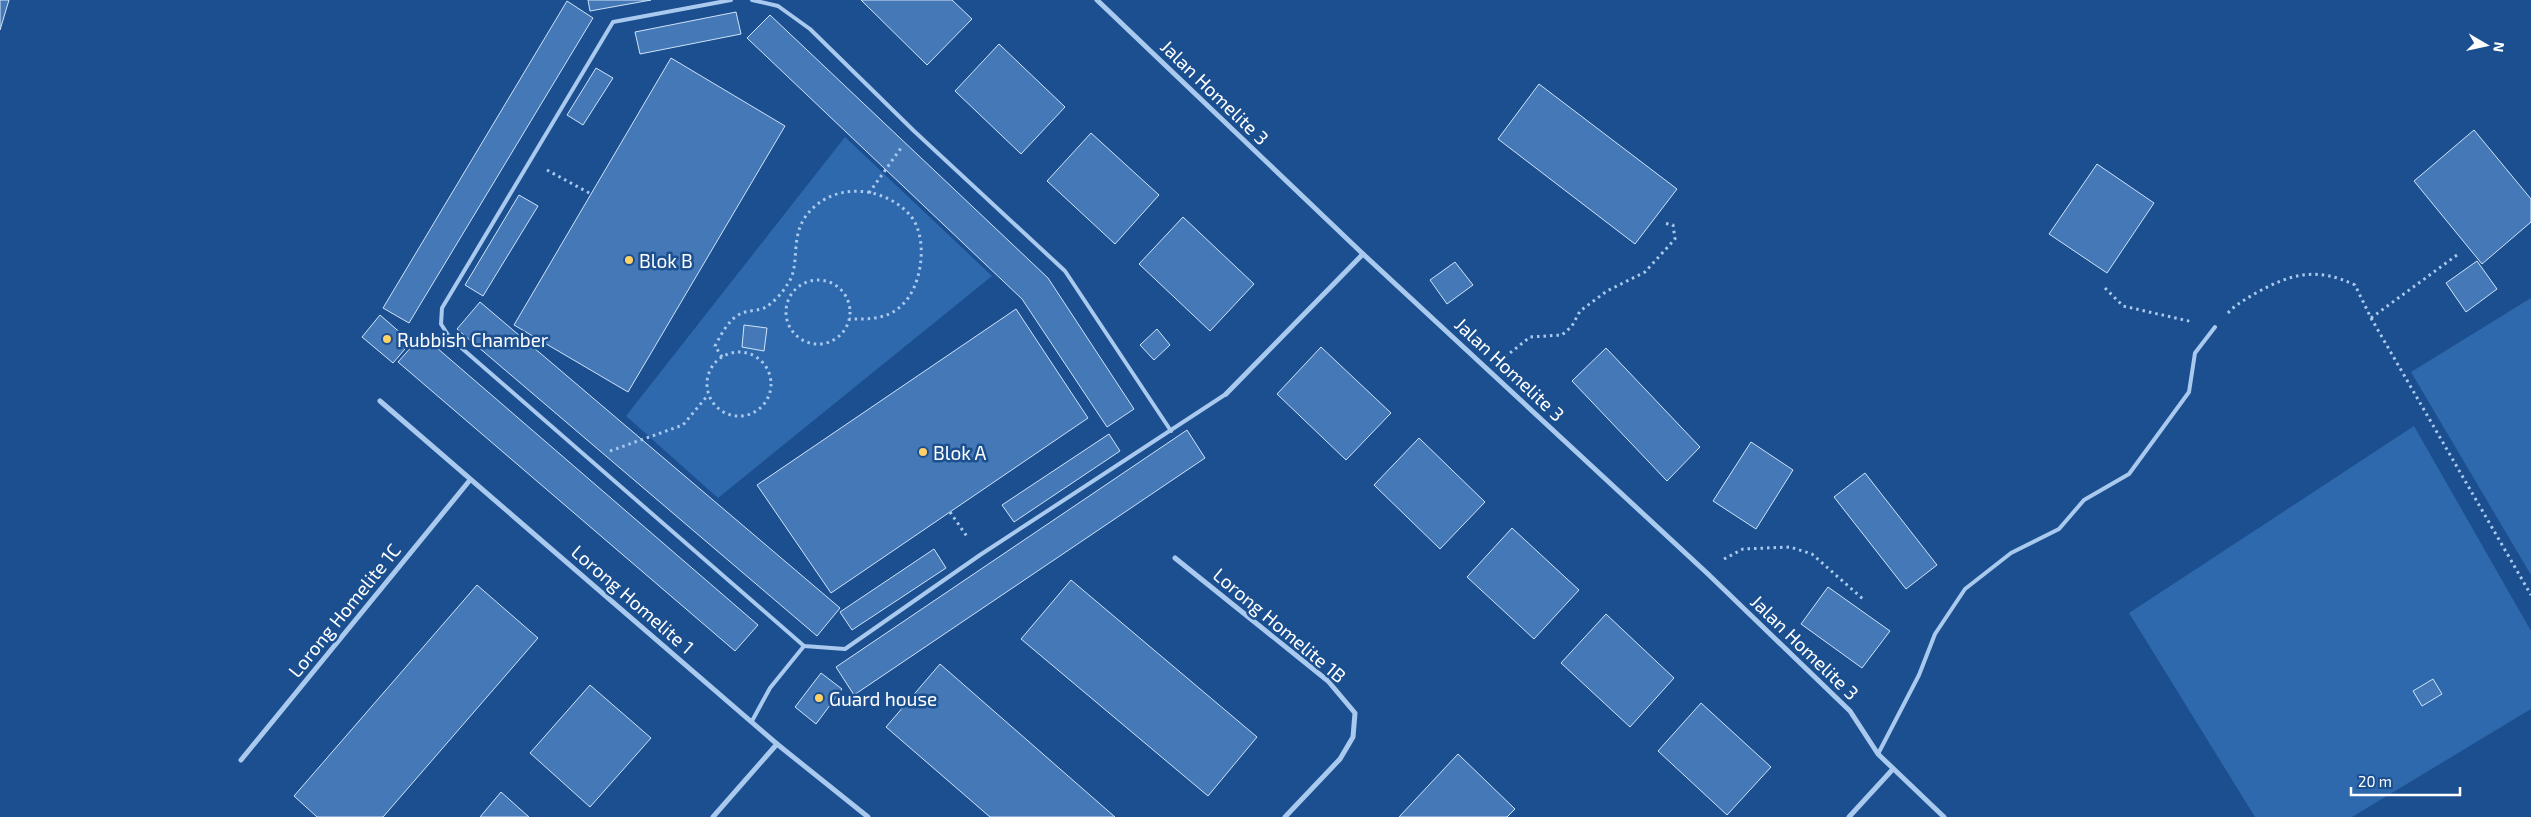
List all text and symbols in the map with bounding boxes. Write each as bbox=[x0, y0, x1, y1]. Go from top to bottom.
north arrow bbox=[2461, 20, 2511, 70]
street label: Jalan Homelite 3 bbox=[1156, 35, 1274, 149]
text: N bbox=[2490, 41, 2509, 53]
place label: Blok B bbox=[639, 249, 693, 272]
marker: Blok B bbox=[623, 254, 635, 266]
street label: Jalan Homelite 3 bbox=[1451, 312, 1569, 426]
place label: Rubbish Chamber bbox=[397, 328, 549, 351]
marker: Rubbish Chamber bbox=[381, 333, 393, 345]
place label: Blok A bbox=[933, 441, 986, 464]
marker: Blok A bbox=[917, 446, 929, 458]
street label: Lorong Homelite 1C bbox=[283, 538, 405, 681]
street label: Lorong Homelite 1 bbox=[567, 540, 699, 658]
street label: Lorong Homelite 1B bbox=[1209, 563, 1351, 687]
street label: Jalan Homelite 3 bbox=[1746, 590, 1864, 704]
place label: Guard house bbox=[829, 687, 937, 710]
marker: Guard house bbox=[813, 692, 825, 704]
scale bar bbox=[2351, 764, 2460, 796]
text: 20 m bbox=[2358, 772, 2392, 790]

